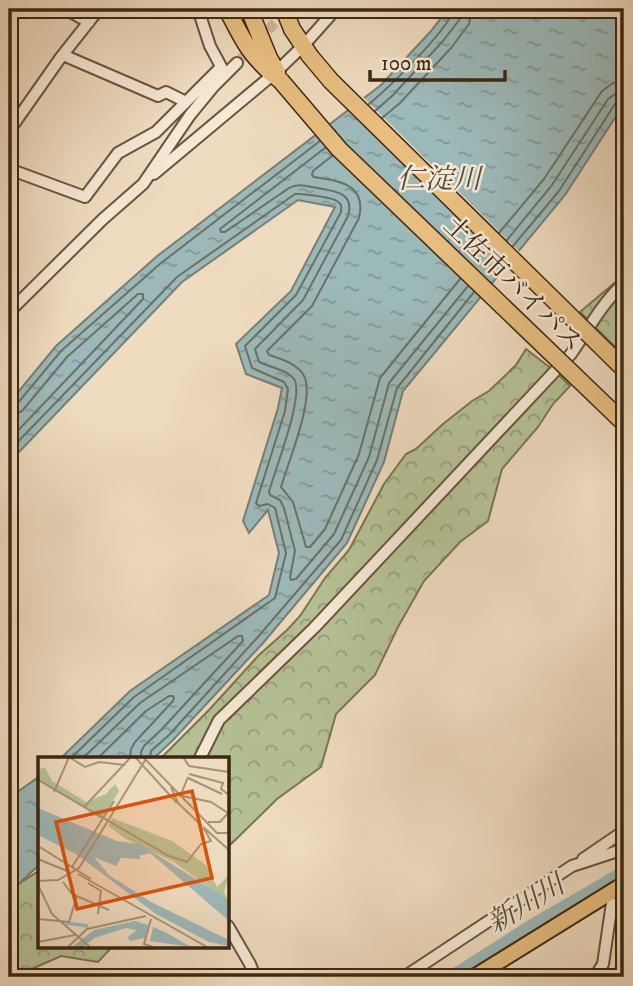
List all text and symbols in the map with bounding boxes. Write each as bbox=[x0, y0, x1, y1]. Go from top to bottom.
scale bar bbox=[370, 38, 505, 82]
text: 100 m bbox=[381, 51, 432, 77]
water label: 仁淀川 bbox=[397, 162, 484, 197]
street label: 土佐市バイパス bbox=[436, 209, 590, 359]
inset map bbox=[38, 757, 229, 948]
water label: 新川川 bbox=[481, 866, 573, 941]

